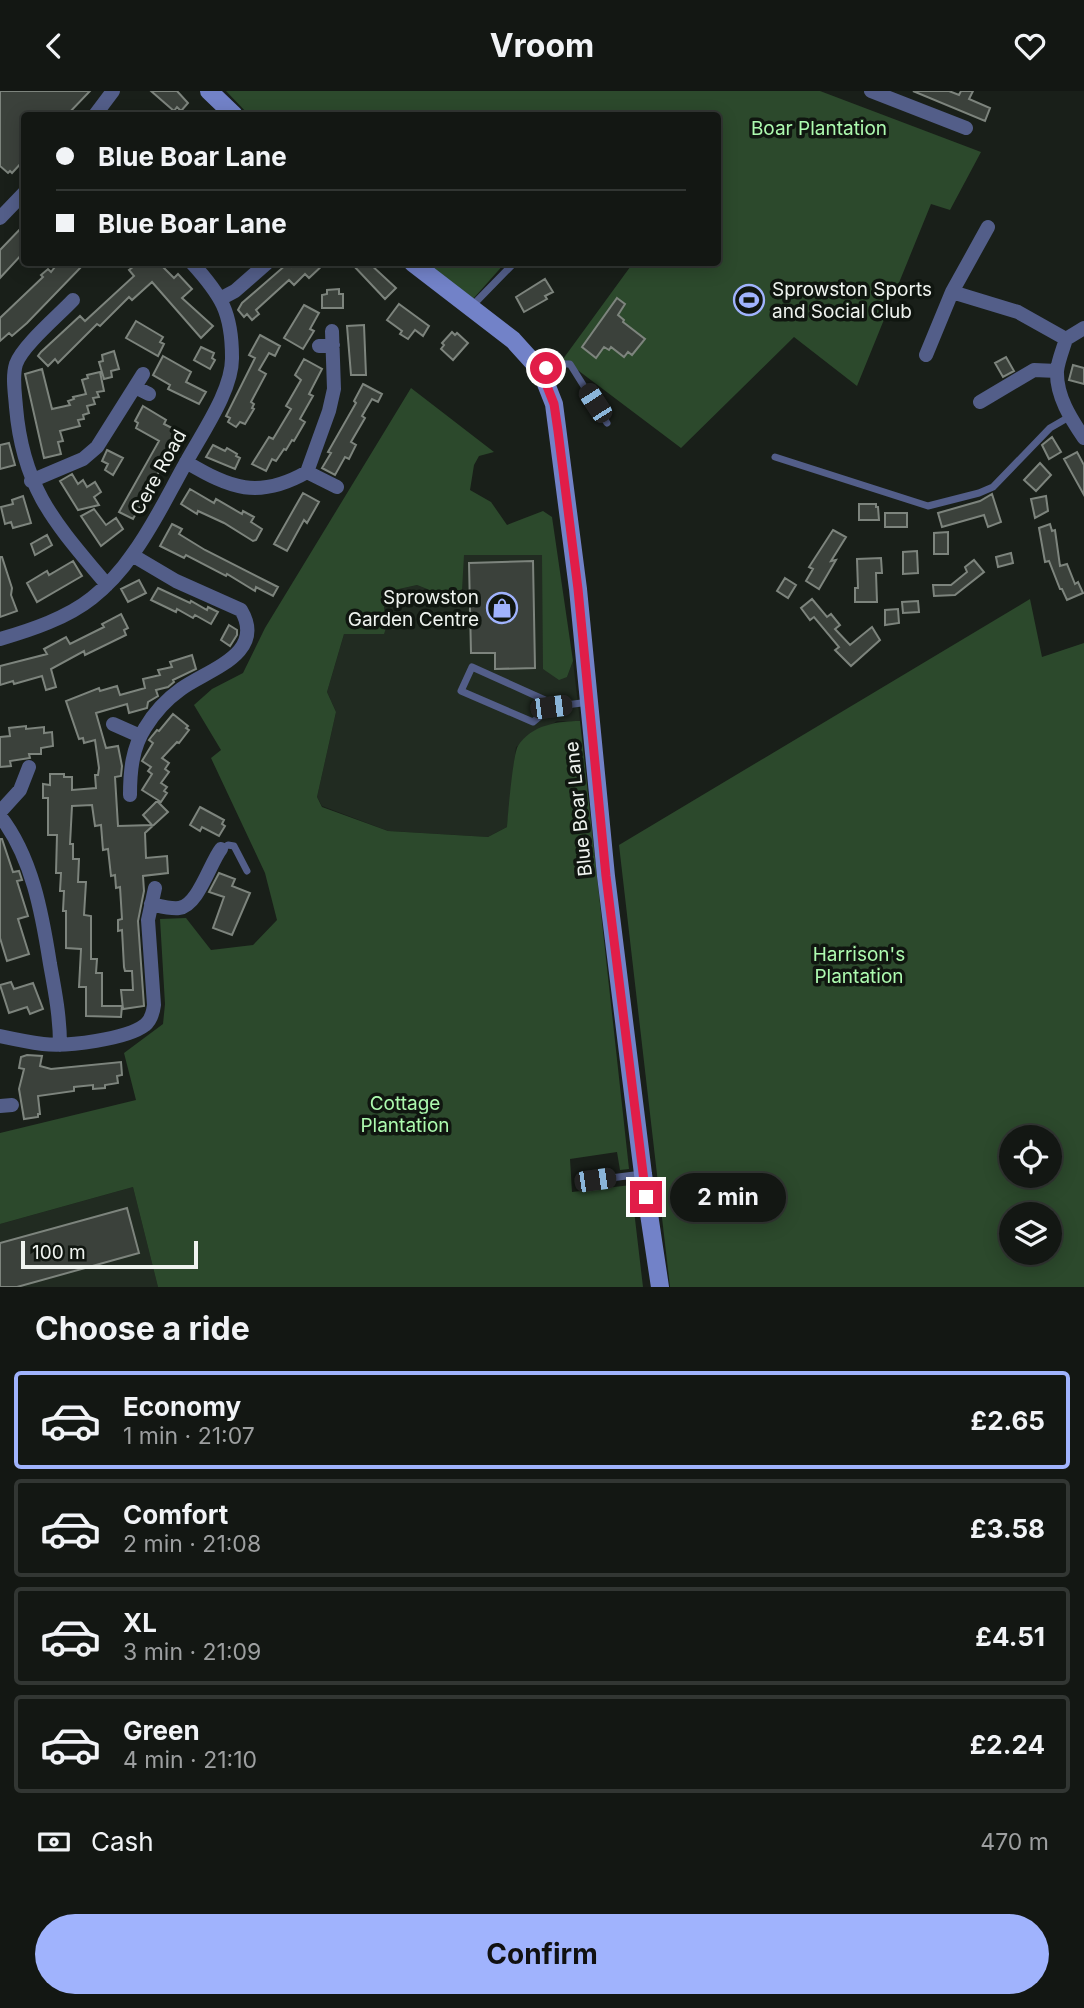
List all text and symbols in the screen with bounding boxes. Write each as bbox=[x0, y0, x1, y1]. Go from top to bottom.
text: Vroom bbox=[490, 26, 594, 65]
icon: back bbox=[35, 27, 73, 65]
icon: heart bbox=[1011, 27, 1049, 65]
park label: Boar Plantation bbox=[751, 117, 887, 140]
text: Blue Boar Lane bbox=[98, 141, 287, 172]
text: Blue Boar Lane bbox=[98, 208, 287, 239]
place label: Sprowston Sports and Social Club bbox=[772, 278, 932, 323]
sports icon: Sprowston Sports and Social Club bbox=[732, 283, 766, 317]
route start bbox=[530, 352, 562, 384]
car bbox=[575, 380, 616, 426]
street label: Cere Road bbox=[126, 426, 191, 519]
place label: Sprowston Garden Centre bbox=[348, 586, 479, 631]
shop icon: Sprowston Garden Centre bbox=[485, 591, 519, 625]
car bbox=[529, 694, 574, 720]
street label: Blue Boar Lane bbox=[560, 740, 597, 878]
park label: Harrison's Plantation bbox=[813, 943, 905, 988]
park label: Cottage Plantation bbox=[360, 1092, 450, 1137]
map controls bbox=[999, 1125, 1062, 1265]
button: locate bbox=[999, 1125, 1062, 1188]
car bbox=[573, 1167, 618, 1193]
callout: 2 min bbox=[670, 1173, 786, 1221]
route end bbox=[630, 1181, 662, 1213]
text: 2 min bbox=[697, 1183, 759, 1211]
button: layers bbox=[999, 1202, 1062, 1265]
scale bar bbox=[21, 1238, 198, 1270]
text: 100 m bbox=[32, 1241, 86, 1264]
text: Choose a ride bbox=[35, 1309, 250, 1348]
icon: car bbox=[39, 1389, 102, 1452]
text: Economy bbox=[123, 1391, 241, 1422]
text: £2.65 bbox=[971, 1405, 1045, 1436]
text: 1 min · 21:07 bbox=[123, 1422, 255, 1450]
icon: car bbox=[39, 1497, 102, 1560]
text: Comfort bbox=[123, 1499, 228, 1530]
text: £3.58 bbox=[970, 1513, 1045, 1544]
text: 2 min · 21:08 bbox=[123, 1530, 261, 1558]
icon: car bbox=[39, 1605, 102, 1668]
text: XL bbox=[123, 1607, 157, 1638]
text: £4.51 bbox=[975, 1621, 1045, 1652]
text: 3 min · 21:09 bbox=[123, 1638, 261, 1666]
icon: car bbox=[39, 1713, 102, 1776]
text: Green bbox=[123, 1715, 200, 1746]
text: £2.24 bbox=[970, 1729, 1045, 1760]
text: 4 min · 21:10 bbox=[123, 1746, 257, 1774]
icon: cash bbox=[35, 1823, 73, 1861]
text: Cash bbox=[91, 1826, 154, 1857]
text: 470 m bbox=[980, 1828, 1049, 1856]
button: Confirm bbox=[35, 1914, 1049, 1994]

